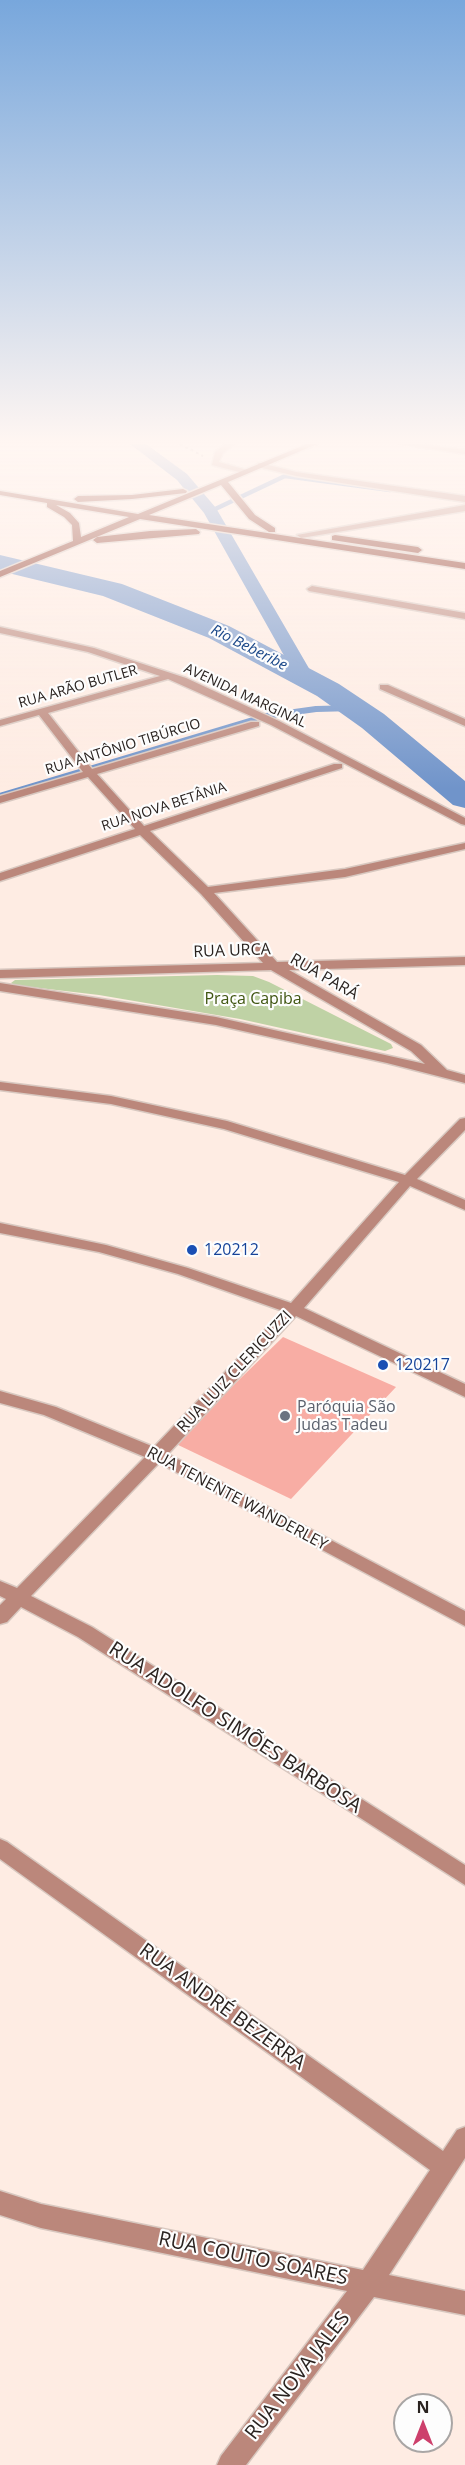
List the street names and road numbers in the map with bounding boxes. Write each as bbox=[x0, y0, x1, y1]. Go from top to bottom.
street label: AVENIDA MARGINAL bbox=[181, 660, 309, 732]
street label: RUA ARÃO BUTLER bbox=[17, 662, 139, 712]
street label: RUA ANTÔNIO TIBÚRCIO bbox=[43, 715, 203, 779]
street label: RUA NOVA BETÂNIA bbox=[99, 779, 229, 835]
street label: RUA URCA bbox=[193, 940, 271, 962]
street label: RUA PARÁ bbox=[286, 950, 362, 1004]
street label: RUA LUIZ CLERICUZZI bbox=[173, 1307, 297, 1437]
street label: RUA TENENTE WANDERLEY bbox=[143, 1443, 331, 1555]
street label: RUA ADOLFO SIMÕES BARBOSA bbox=[104, 1637, 366, 1819]
street label: RUA ANDRÉ BEZERRA bbox=[134, 1939, 310, 2075]
street label: RUA COUTO SOARES bbox=[156, 2227, 350, 2291]
street label: RUA NOVA JALES bbox=[241, 2307, 355, 2445]

